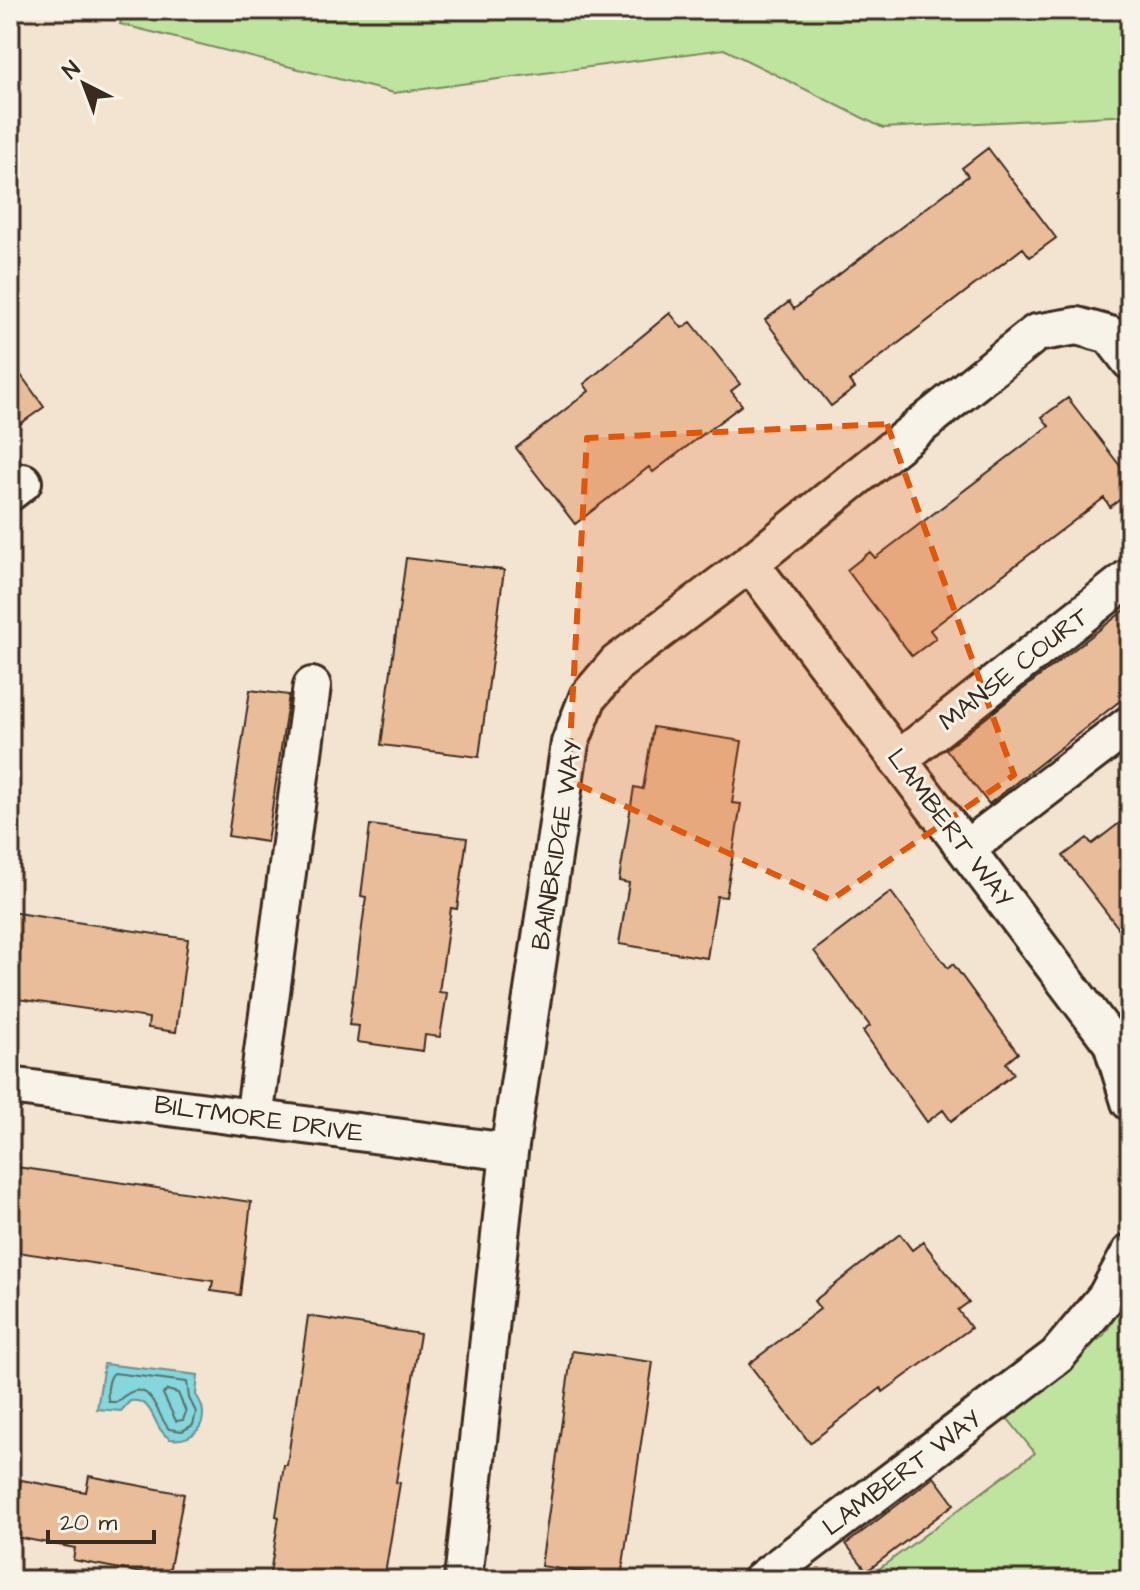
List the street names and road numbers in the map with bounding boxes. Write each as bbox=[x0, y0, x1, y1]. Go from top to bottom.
street label: MANSE COURT bbox=[931, 598, 1097, 739]
street label: BAINBRIDGE WAY bbox=[523, 737, 591, 953]
street label: LAMBERT WAY bbox=[878, 741, 1022, 915]
street label: BILTMORE DRIVE bbox=[152, 1086, 366, 1152]
street label: LAMBERT WAY bbox=[815, 1401, 989, 1545]

